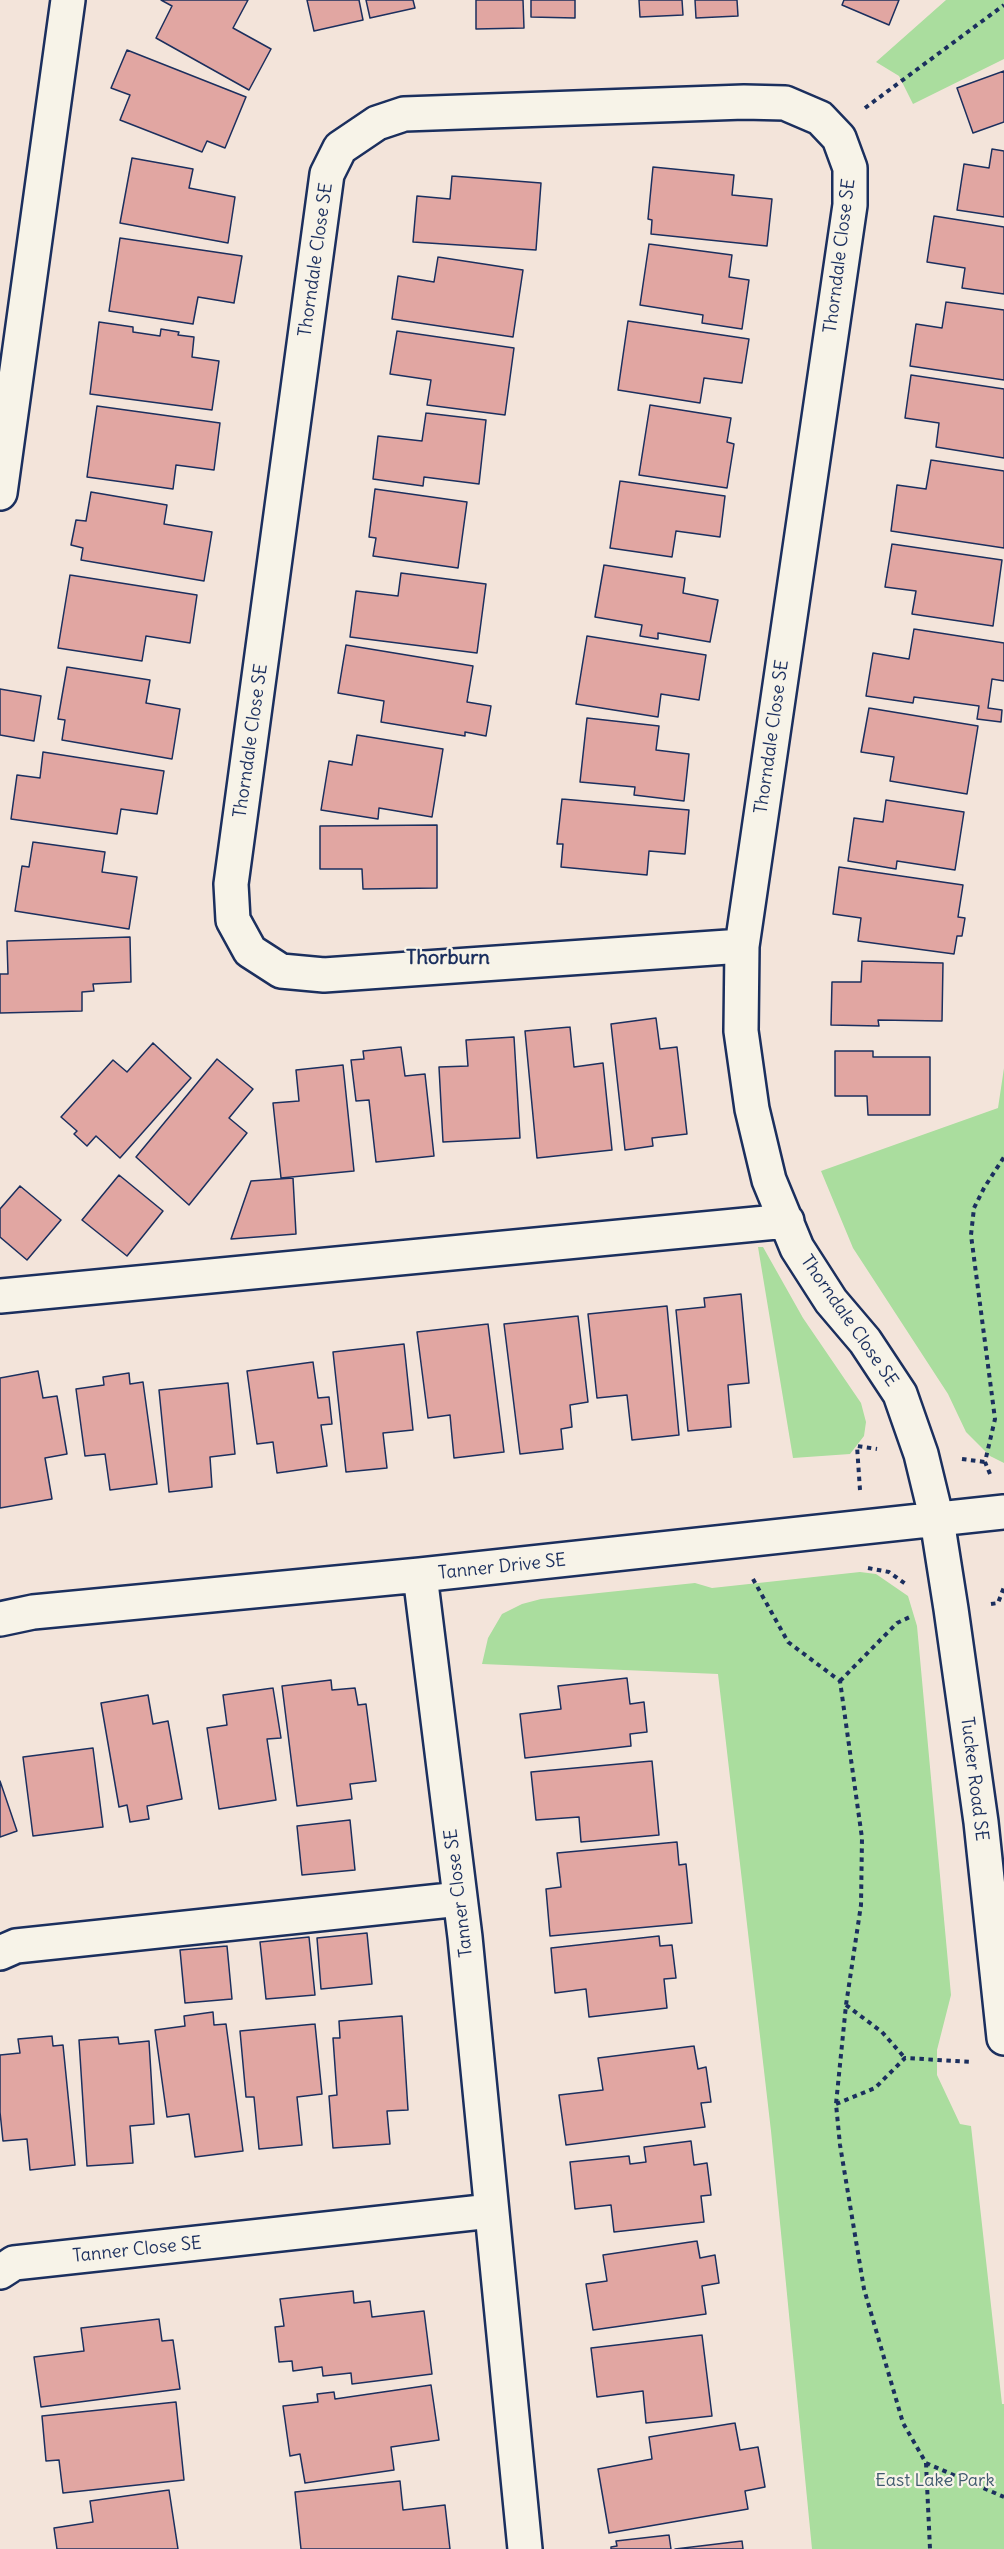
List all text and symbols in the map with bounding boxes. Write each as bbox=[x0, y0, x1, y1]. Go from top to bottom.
street label: Thorndale Close SE bbox=[820, 178, 860, 334]
street label: Thorndale Close SE bbox=[294, 182, 338, 338]
street label: Thorndale Close SE bbox=[750, 659, 794, 815]
street label: Thorndale Close SE bbox=[229, 663, 273, 819]
district label: Thorburn bbox=[406, 946, 490, 970]
street label: Thorndale Close SE bbox=[796, 1251, 902, 1391]
street label: Tanner Drive SE bbox=[437, 1550, 567, 1584]
street label: Tucker Road SE bbox=[956, 1716, 992, 1842]
street label: Tanner Close SE bbox=[440, 1827, 478, 1959]
street label: Tanner Close SE bbox=[71, 2232, 203, 2268]
park label: East Lake Park bbox=[875, 2470, 995, 2492]

